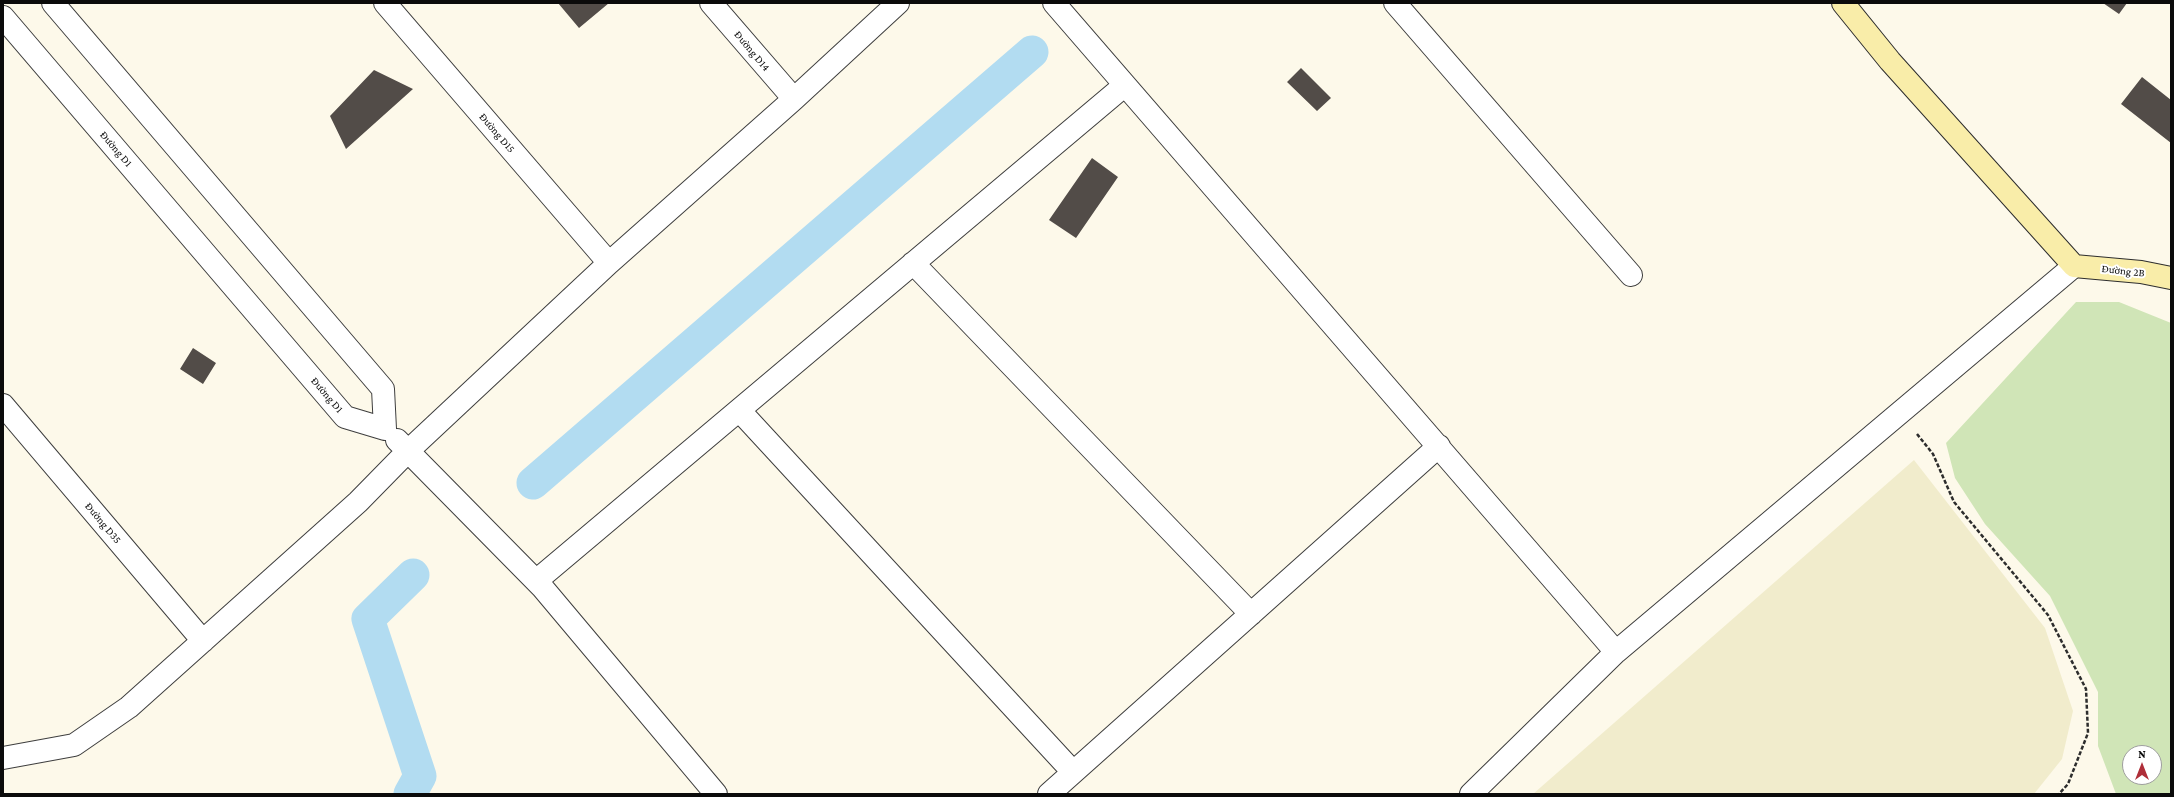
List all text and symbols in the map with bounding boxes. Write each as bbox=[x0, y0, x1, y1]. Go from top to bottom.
street label: Đường D14 bbox=[731, 28, 773, 74]
street label: Đường D15 bbox=[476, 111, 518, 155]
street label: Đường D1 bbox=[97, 128, 135, 170]
street label: Đường 2B bbox=[2101, 262, 2145, 280]
street label: Đường D1 bbox=[308, 374, 346, 416]
street label: Đường D35 bbox=[82, 500, 124, 546]
north arrow bbox=[2122, 745, 2162, 785]
text: N bbox=[2138, 748, 2146, 760]

